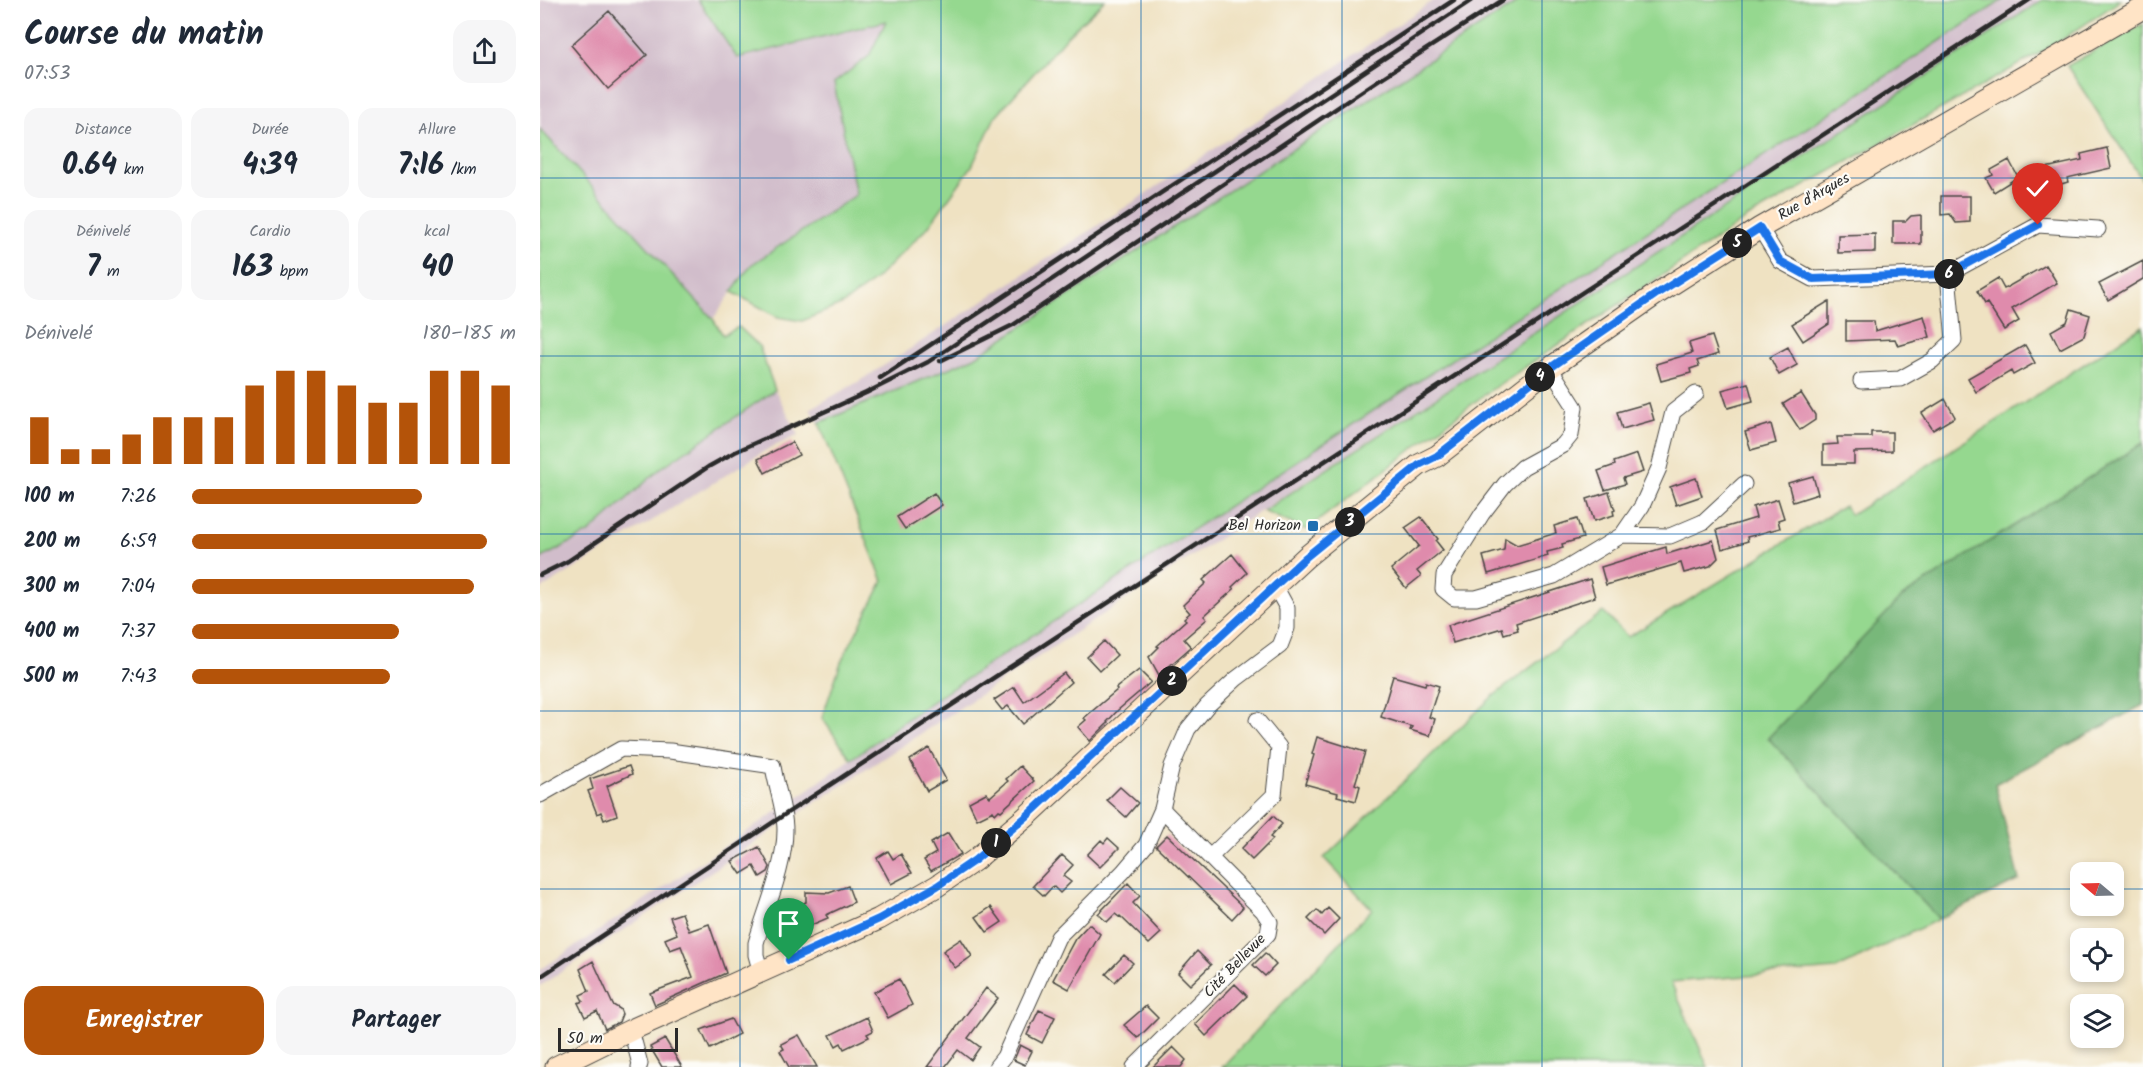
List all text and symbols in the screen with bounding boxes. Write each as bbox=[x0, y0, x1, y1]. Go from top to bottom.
text: Course du matin bbox=[24, 9, 264, 62]
button: share bbox=[453, 20, 516, 83]
text: 07:53 bbox=[24, 58, 70, 90]
text: Distance bbox=[74, 117, 132, 142]
text: Durée bbox=[251, 117, 289, 142]
text: Allure bbox=[418, 117, 456, 142]
text: 0.64 bbox=[62, 142, 117, 190]
text: 4:39 bbox=[242, 142, 298, 190]
text: 7:16 bbox=[397, 142, 444, 190]
text: km bbox=[117, 157, 144, 182]
text: /km bbox=[444, 157, 477, 182]
pin bbox=[2012, 163, 2063, 225]
street label: Rue d'Arques bbox=[1773, 166, 1855, 227]
icon: check bbox=[2021, 172, 2054, 205]
text: Dénivelé bbox=[76, 219, 130, 244]
text: Cardio bbox=[249, 219, 291, 244]
text: kcal bbox=[424, 219, 450, 244]
pin: 5 bbox=[1722, 228, 1752, 258]
text: 5 bbox=[1733, 230, 1741, 255]
text: 7 bbox=[86, 244, 101, 292]
text: 163 bbox=[232, 244, 273, 292]
text: 40 bbox=[421, 244, 453, 292]
text: m bbox=[101, 259, 120, 284]
text: bpm bbox=[273, 259, 308, 284]
pin: 6 bbox=[1934, 259, 1964, 289]
text: 6 bbox=[1945, 261, 1953, 286]
text: Dénivelé bbox=[24, 318, 92, 350]
text: 180–185 m bbox=[422, 318, 516, 350]
pin: 4 bbox=[1525, 362, 1555, 392]
text: 4 bbox=[1536, 364, 1544, 389]
text: 100 m bbox=[24, 481, 75, 513]
text: 7:26 bbox=[120, 481, 157, 513]
pin: 3 bbox=[1335, 507, 1365, 537]
text: 3 bbox=[1346, 509, 1354, 534]
place label: Bel Horizon bbox=[1228, 514, 1301, 538]
marker: Bel Horizon bbox=[1306, 519, 1320, 533]
text: 200 m bbox=[24, 526, 80, 558]
text: 6:59 bbox=[120, 526, 157, 558]
text: 300 m bbox=[24, 571, 80, 603]
text: 7:04 bbox=[120, 571, 155, 603]
text: 400 m bbox=[24, 616, 80, 648]
text: 7:37 bbox=[120, 616, 155, 648]
text: 500 m bbox=[24, 661, 79, 693]
text: 7:43 bbox=[120, 661, 157, 693]
pin: 2 bbox=[1157, 666, 1187, 696]
text: 2 bbox=[1167, 668, 1177, 693]
pin: 1 bbox=[981, 828, 1011, 858]
text: 1 bbox=[994, 830, 998, 855]
north arrow bbox=[2070, 862, 2124, 916]
map controls bbox=[2070, 862, 2124, 1048]
pin bbox=[763, 898, 814, 960]
icon: arrive bbox=[772, 907, 805, 940]
street label: Cité Bellevue bbox=[1198, 928, 1272, 1004]
button: locate bbox=[2070, 928, 2124, 982]
button: Enregistrer bbox=[24, 986, 264, 1055]
button: Partager bbox=[276, 986, 516, 1055]
button: layers bbox=[2070, 994, 2124, 1048]
scale bar bbox=[558, 1025, 678, 1052]
text: 50 m bbox=[567, 1026, 603, 1051]

